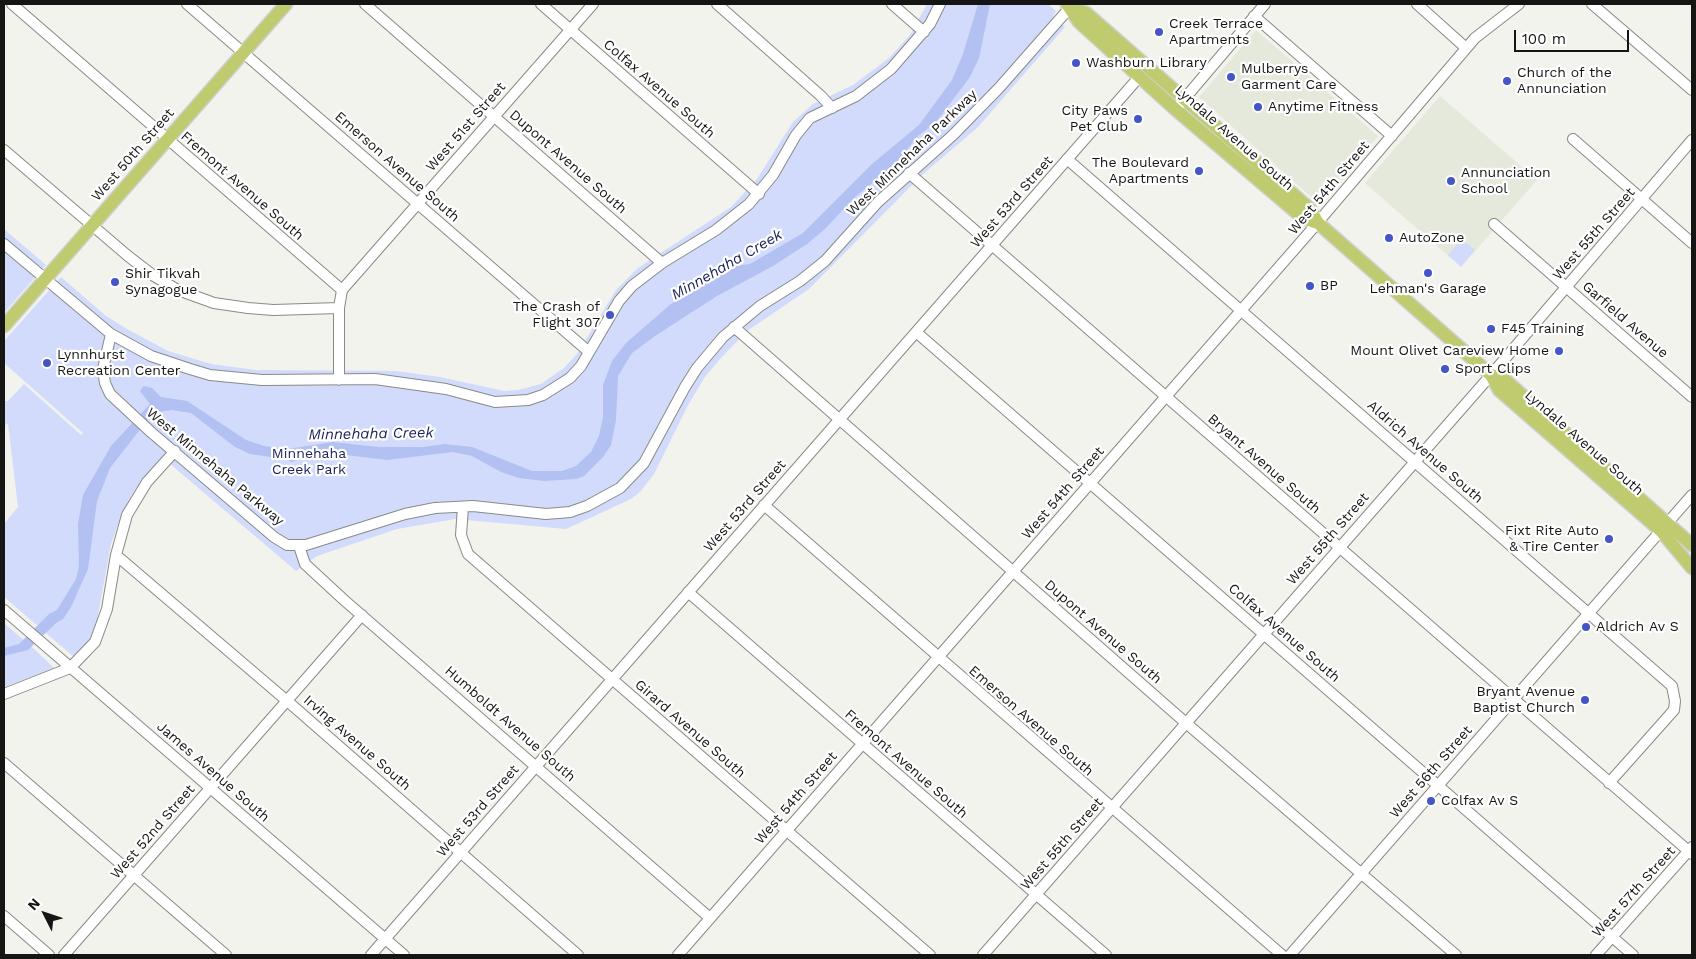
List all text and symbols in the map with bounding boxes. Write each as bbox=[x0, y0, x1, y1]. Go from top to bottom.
place label: Creek Terrace Apartments bbox=[1169, 16, 1263, 48]
scale bar bbox=[1516, 20, 1631, 52]
marker: Creek Terrace Apartments bbox=[1153, 26, 1165, 38]
text: 100 m bbox=[1522, 30, 1566, 48]
street label: Colfax Avenue South bbox=[600, 36, 718, 142]
place label: Washburn Library bbox=[1086, 55, 1207, 71]
marker: Washburn Library bbox=[1070, 57, 1082, 69]
place label: Mulberrys Garment Care bbox=[1241, 61, 1336, 94]
place label: Church of the Annunciation bbox=[1517, 65, 1612, 98]
marker: Mulberrys Garment Care bbox=[1225, 71, 1237, 83]
marker: Church of the Annunciation bbox=[1501, 75, 1513, 87]
street label: West 51st Street bbox=[423, 79, 509, 175]
street label: Lyndale Avenue South bbox=[1171, 82, 1297, 194]
street label: West Minnehaha Parkway bbox=[843, 86, 981, 220]
place label: Anytime Fitness bbox=[1268, 99, 1378, 115]
marker: Anytime Fitness bbox=[1252, 101, 1264, 113]
place label: City Paws Pet Club bbox=[1062, 103, 1128, 136]
street label: West 50th Street bbox=[88, 105, 178, 205]
street label: Dupont Avenue South bbox=[506, 106, 630, 218]
street label: Emerson Avenue South bbox=[331, 108, 463, 226]
marker: City Paws Pet Club bbox=[1132, 113, 1144, 125]
street label: Fremont Avenue South bbox=[177, 128, 307, 244]
street label: West 54th Street bbox=[1285, 138, 1373, 238]
street label: West 53rd Street bbox=[967, 153, 1057, 251]
place label: The Boulevard Apartments bbox=[1092, 155, 1189, 188]
marker: The Boulevard Apartments bbox=[1193, 165, 1205, 177]
place label: Annunciation School bbox=[1461, 165, 1551, 198]
marker: Annunciation School bbox=[1445, 175, 1457, 187]
street label: West 55th Street bbox=[1549, 184, 1639, 284]
water label: Minnehaha Creek bbox=[668, 226, 786, 304]
place label: AutoZone bbox=[1399, 230, 1464, 246]
marker: AutoZone bbox=[1383, 232, 1395, 244]
place label: Shir Tikvah Synagogue bbox=[125, 266, 200, 298]
marker: Lehman's Garage bbox=[1422, 267, 1434, 279]
marker: Shir Tikvah Synagogue bbox=[109, 276, 121, 288]
place label: BP bbox=[1320, 278, 1338, 294]
street label: Garfield Avenue bbox=[1579, 278, 1671, 362]
marker: BP bbox=[1304, 280, 1316, 292]
place label: Lehman's Garage bbox=[1370, 281, 1486, 297]
place label: The Crash of Flight 307 bbox=[513, 299, 600, 332]
marker: The Crash of Flight 307 bbox=[604, 309, 616, 321]
place label: F45 Training bbox=[1501, 321, 1584, 337]
marker: F45 Training bbox=[1485, 323, 1497, 335]
place label: Mount Olivet Careview Home bbox=[1350, 343, 1549, 359]
marker: Mount Olivet Careview Home bbox=[1553, 345, 1565, 357]
place label: Lynnhurst Recreation Center bbox=[57, 347, 181, 380]
marker: Lynnhurst Recreation Center bbox=[41, 357, 53, 369]
place label: Sport Clips bbox=[1455, 361, 1531, 377]
marker: Sport Clips bbox=[1439, 363, 1451, 375]
street label: Lyndale Avenue South bbox=[1521, 387, 1647, 499]
street label: Aldrich Avenue South bbox=[1364, 397, 1486, 507]
street label: West Minnehaha Parkway bbox=[143, 404, 287, 530]
street label: Bryant Avenue South bbox=[1204, 410, 1324, 518]
water label: Minnehaha Creek bbox=[308, 424, 434, 444]
street label: West 54th Street bbox=[1018, 443, 1108, 543]
park label: Minnehaha Creek Park bbox=[272, 446, 346, 478]
street label: West 53rd Street bbox=[700, 457, 790, 555]
street label: West 55th Street bbox=[1283, 489, 1373, 589]
place label: Fixt Rite Auto & Tire Center bbox=[1505, 523, 1599, 556]
marker: Fixt Rite Auto & Tire Center bbox=[1603, 533, 1615, 545]
street label: Dupont Avenue South bbox=[1041, 576, 1165, 688]
street label: Colfax Avenue South bbox=[1225, 580, 1343, 686]
place label: Aldrich Av S bbox=[1596, 619, 1679, 635]
marker: Aldrich Av S bbox=[1580, 621, 1592, 633]
street label: Emerson Avenue South bbox=[965, 662, 1097, 780]
street label: Humboldt Avenue South bbox=[441, 663, 579, 785]
street label: Girard Avenue South bbox=[631, 676, 749, 782]
place label: Bryant Avenue Baptist Church bbox=[1473, 684, 1575, 716]
street label: Irving Avenue South bbox=[300, 692, 414, 794]
marker: Bryant Avenue Baptist Church bbox=[1579, 694, 1591, 706]
street label: Fremont Avenue South bbox=[841, 706, 971, 822]
street label: James Avenue South bbox=[153, 718, 273, 826]
street label: West 56th Street bbox=[1386, 722, 1476, 822]
street label: West 54th Street bbox=[751, 748, 841, 848]
street label: West 53rd Street bbox=[433, 762, 523, 860]
street label: West 52nd Street bbox=[107, 781, 199, 883]
place label: Colfax Av S bbox=[1441, 793, 1518, 809]
street label: West 55th Street bbox=[1017, 794, 1107, 894]
marker: Colfax Av S bbox=[1425, 795, 1437, 807]
street label: West 57th Street bbox=[1589, 843, 1679, 941]
north arrow bbox=[20, 889, 70, 939]
text: N bbox=[24, 895, 43, 913]

